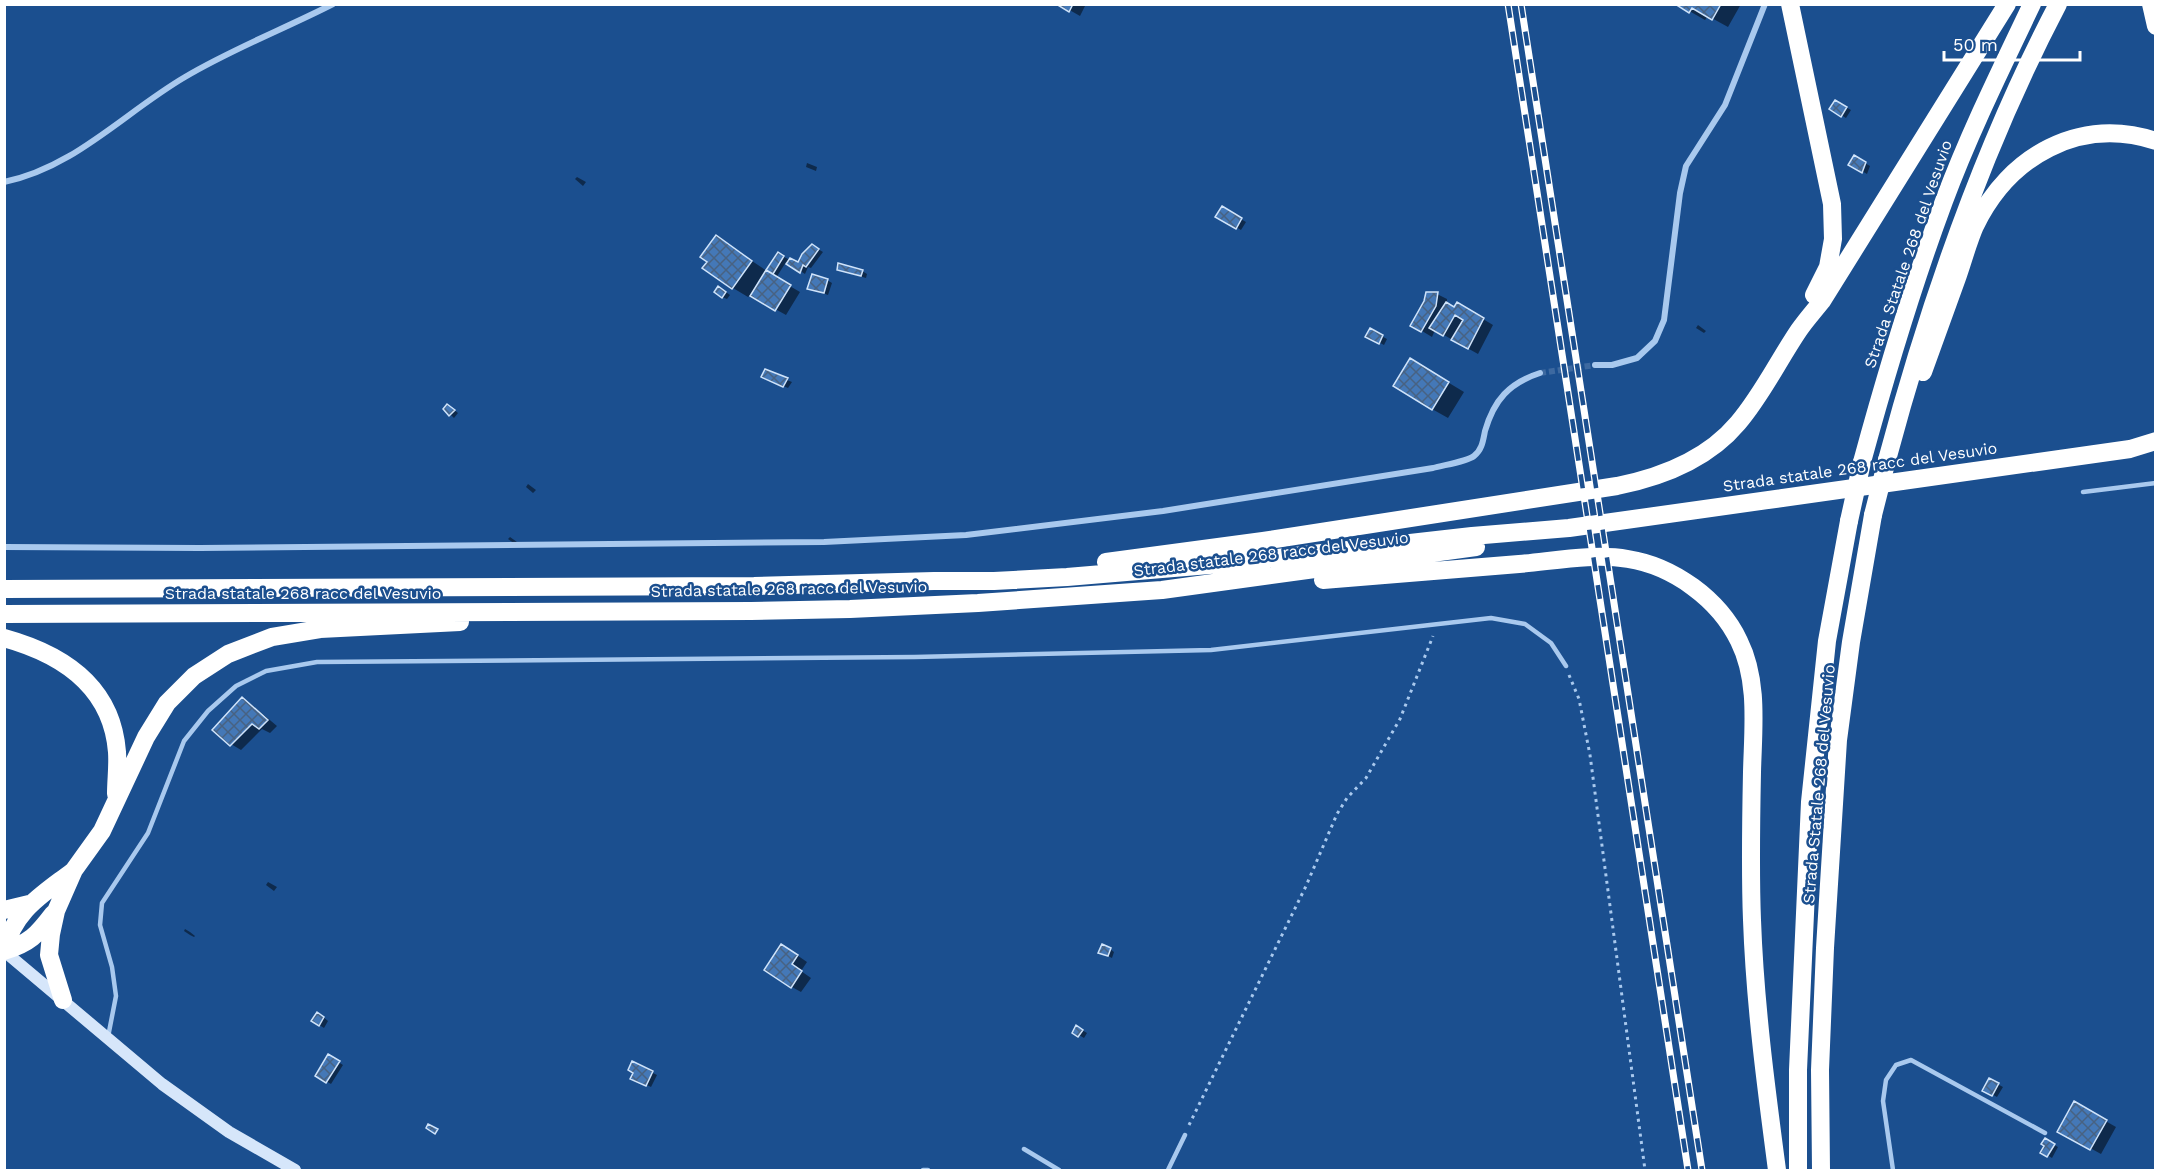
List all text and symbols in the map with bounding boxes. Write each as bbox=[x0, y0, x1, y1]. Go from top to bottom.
scale bar bbox=[1944, 24, 2080, 62]
text: 50 m bbox=[1953, 34, 1998, 55]
street label: Strada Statale 268 del Vesuvio bbox=[1860, 138, 1956, 370]
street label: Strada statale 268 racc del Vesuvio bbox=[1722, 438, 1998, 496]
street label: Strada statale 268 racc del Vesuvio bbox=[1133, 528, 1409, 580]
street label: Strada statale 268 racc del Vesuvio bbox=[651, 577, 927, 601]
street label: Strada statale 268 racc del Vesuvio bbox=[165, 584, 441, 603]
street label: Strada Statale 268 del Vesuvio bbox=[1799, 664, 1839, 904]

